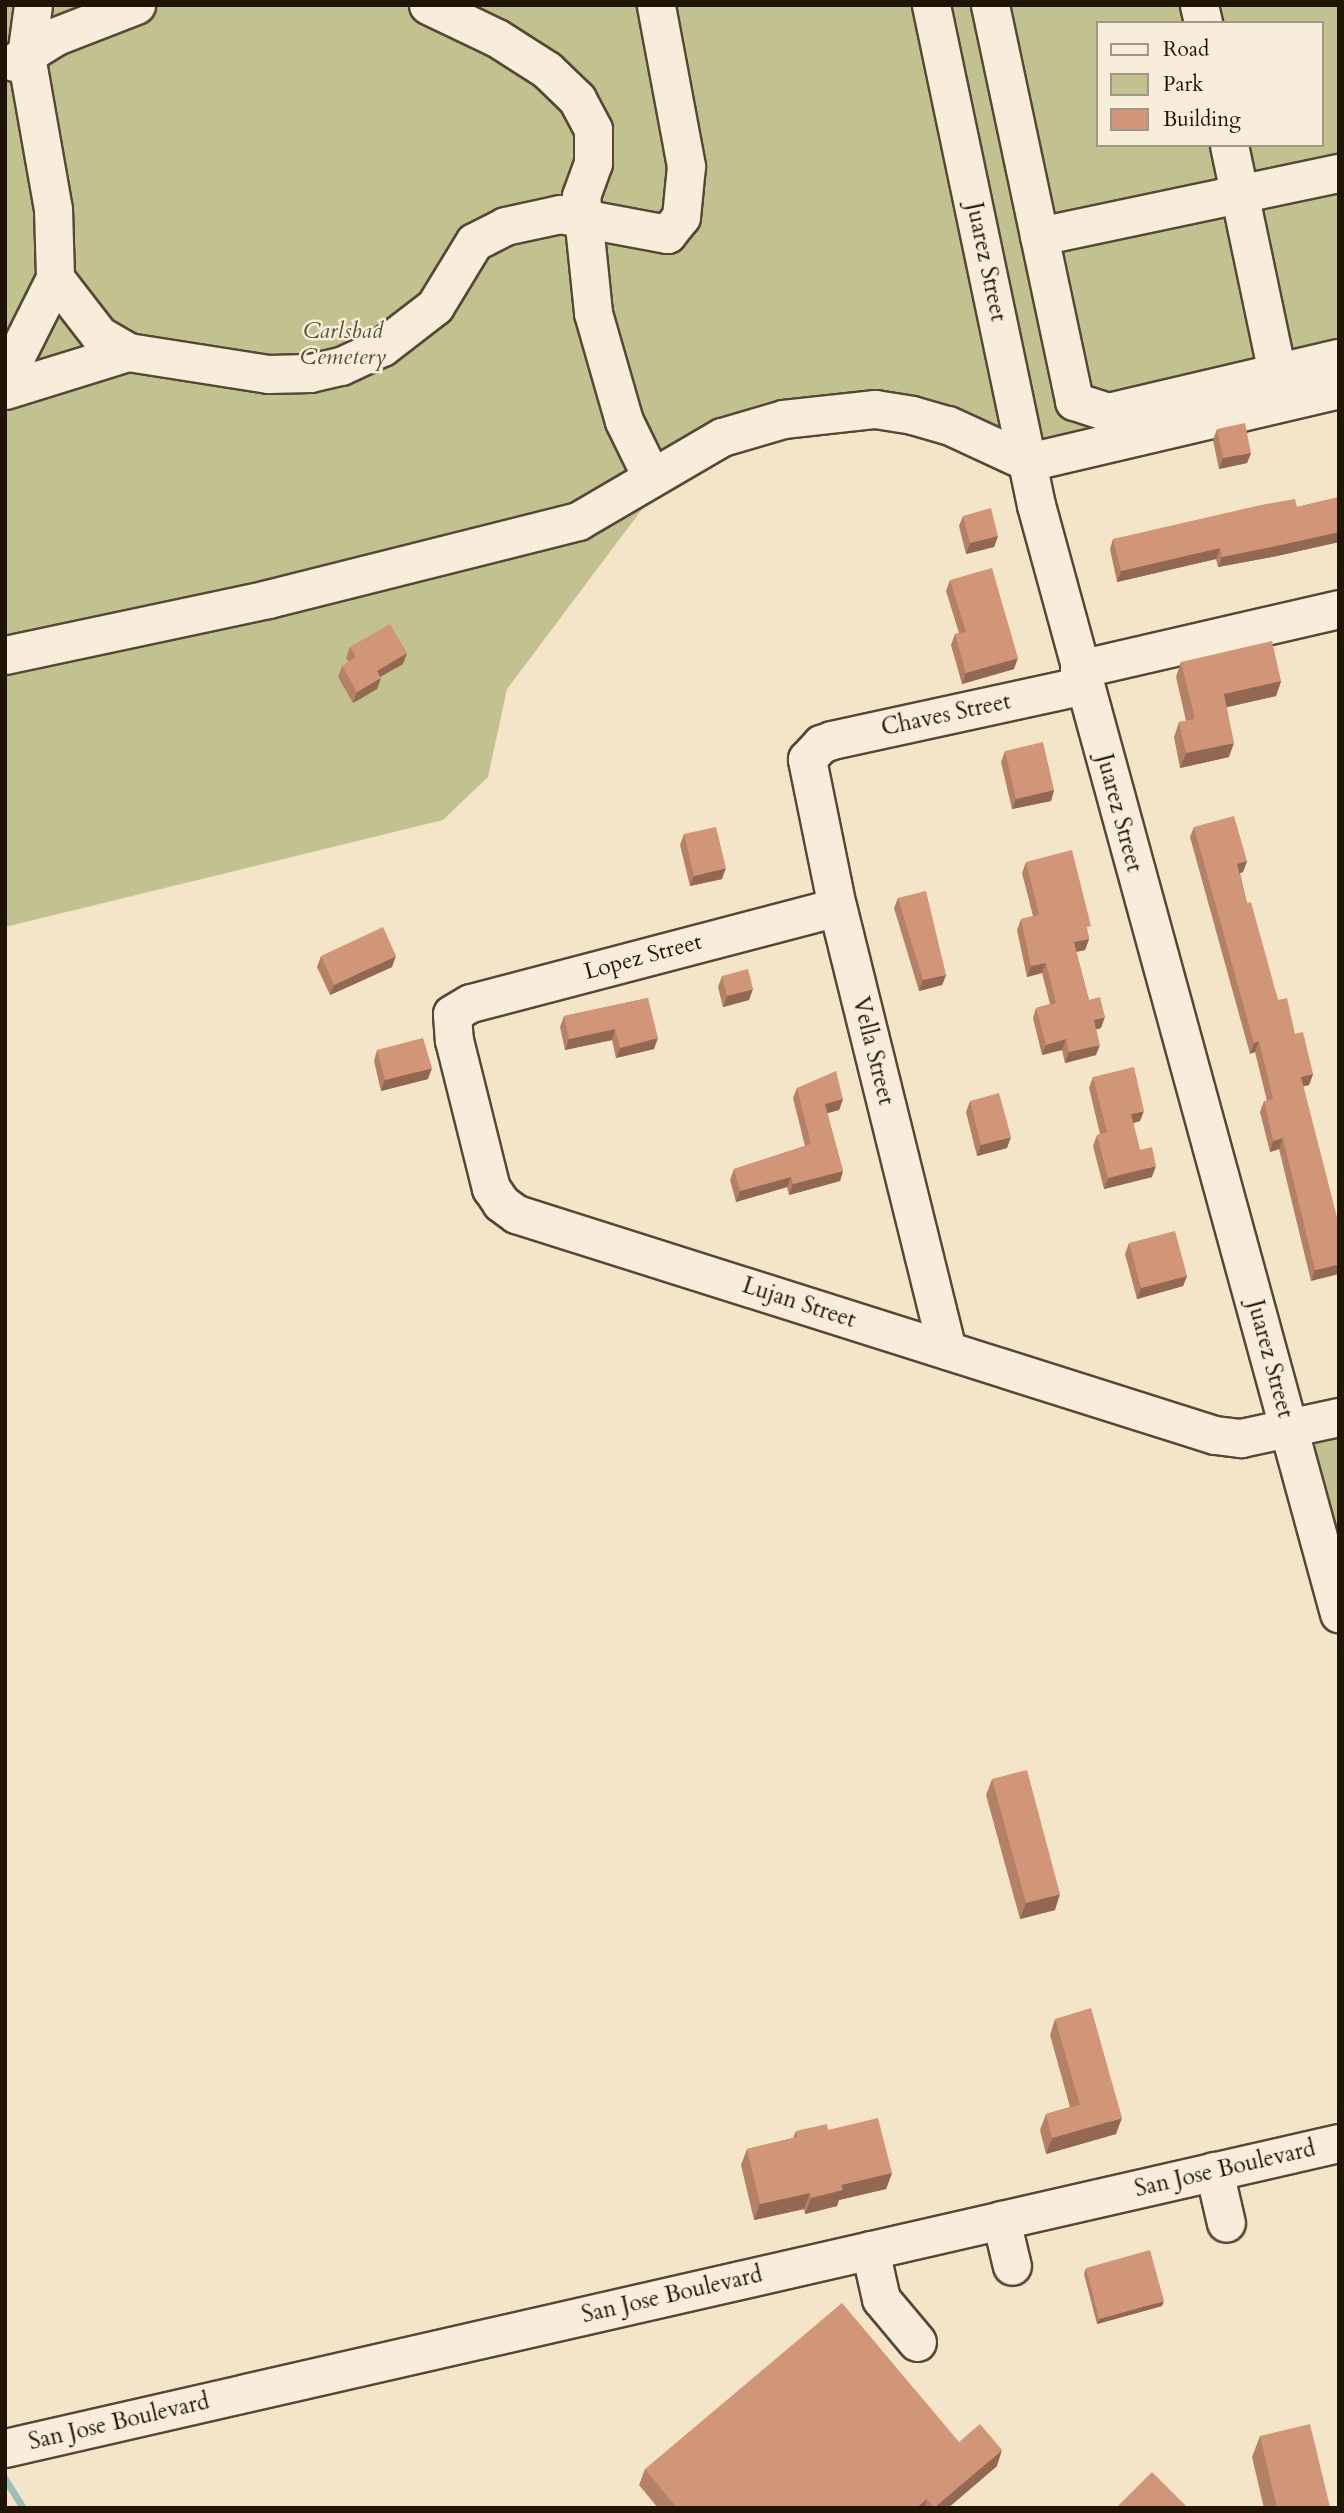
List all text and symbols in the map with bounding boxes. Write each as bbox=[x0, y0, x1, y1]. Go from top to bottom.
legend bbox=[1096, 21, 1323, 147]
text: Road bbox=[1163, 35, 1209, 64]
text: Park bbox=[1163, 70, 1203, 99]
text: Building bbox=[1163, 105, 1241, 134]
street label: Juarez Street bbox=[960, 200, 1012, 324]
park label: Carlsbad Cemetery bbox=[300, 317, 386, 371]
street label: Chaves Street bbox=[879, 688, 1013, 742]
street label: Juarez Street bbox=[1090, 751, 1148, 875]
street label: Lopez Street bbox=[581, 928, 705, 986]
street label: Vella Street bbox=[846, 994, 900, 1108]
street label: Lujan Street bbox=[739, 1272, 859, 1334]
street label: Juarez Street bbox=[1241, 1297, 1299, 1421]
street label: San Jose Boulevard bbox=[1132, 2135, 1318, 2203]
street label: San Jose Boulevard bbox=[579, 2261, 765, 2329]
street label: San Jose Boulevard bbox=[26, 2388, 212, 2456]

